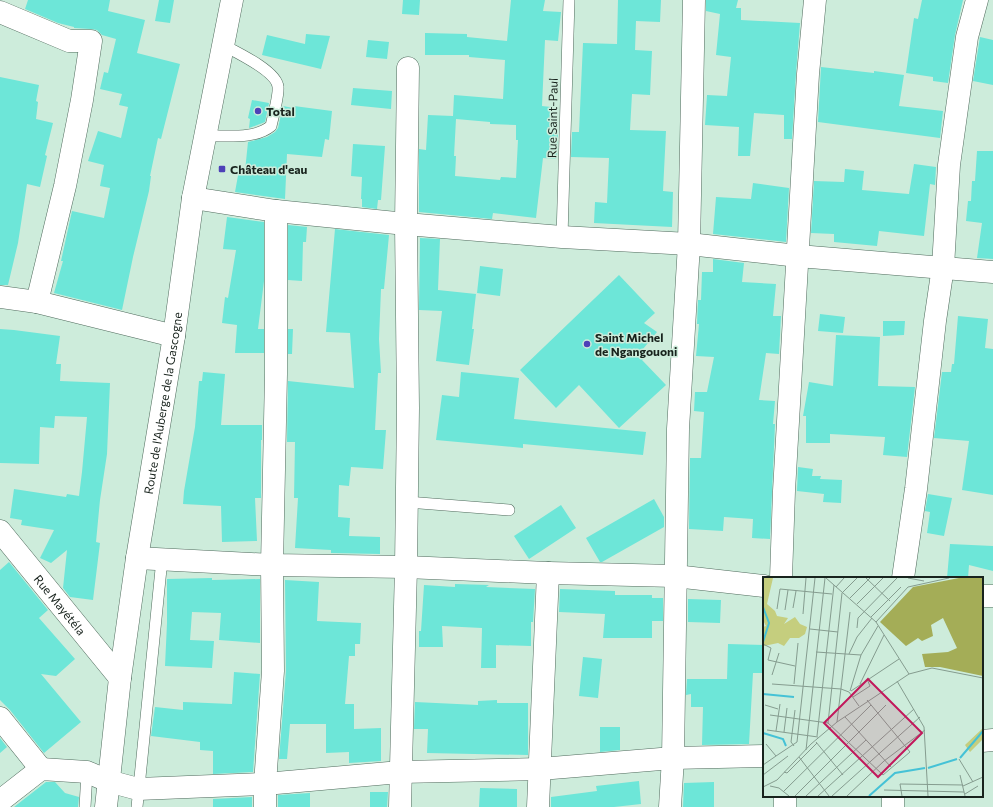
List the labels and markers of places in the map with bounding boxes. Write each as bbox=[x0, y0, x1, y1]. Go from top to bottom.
place label: Total bbox=[266, 104, 295, 118]
marker: Total bbox=[253, 106, 263, 116]
place label: Château d'eau bbox=[230, 162, 308, 176]
marker: Château d'eau bbox=[217, 164, 227, 174]
place label: Saint Michel de Ngangouoni bbox=[595, 330, 677, 358]
marker: Saint Michel de Ngangouoni bbox=[582, 339, 592, 349]

